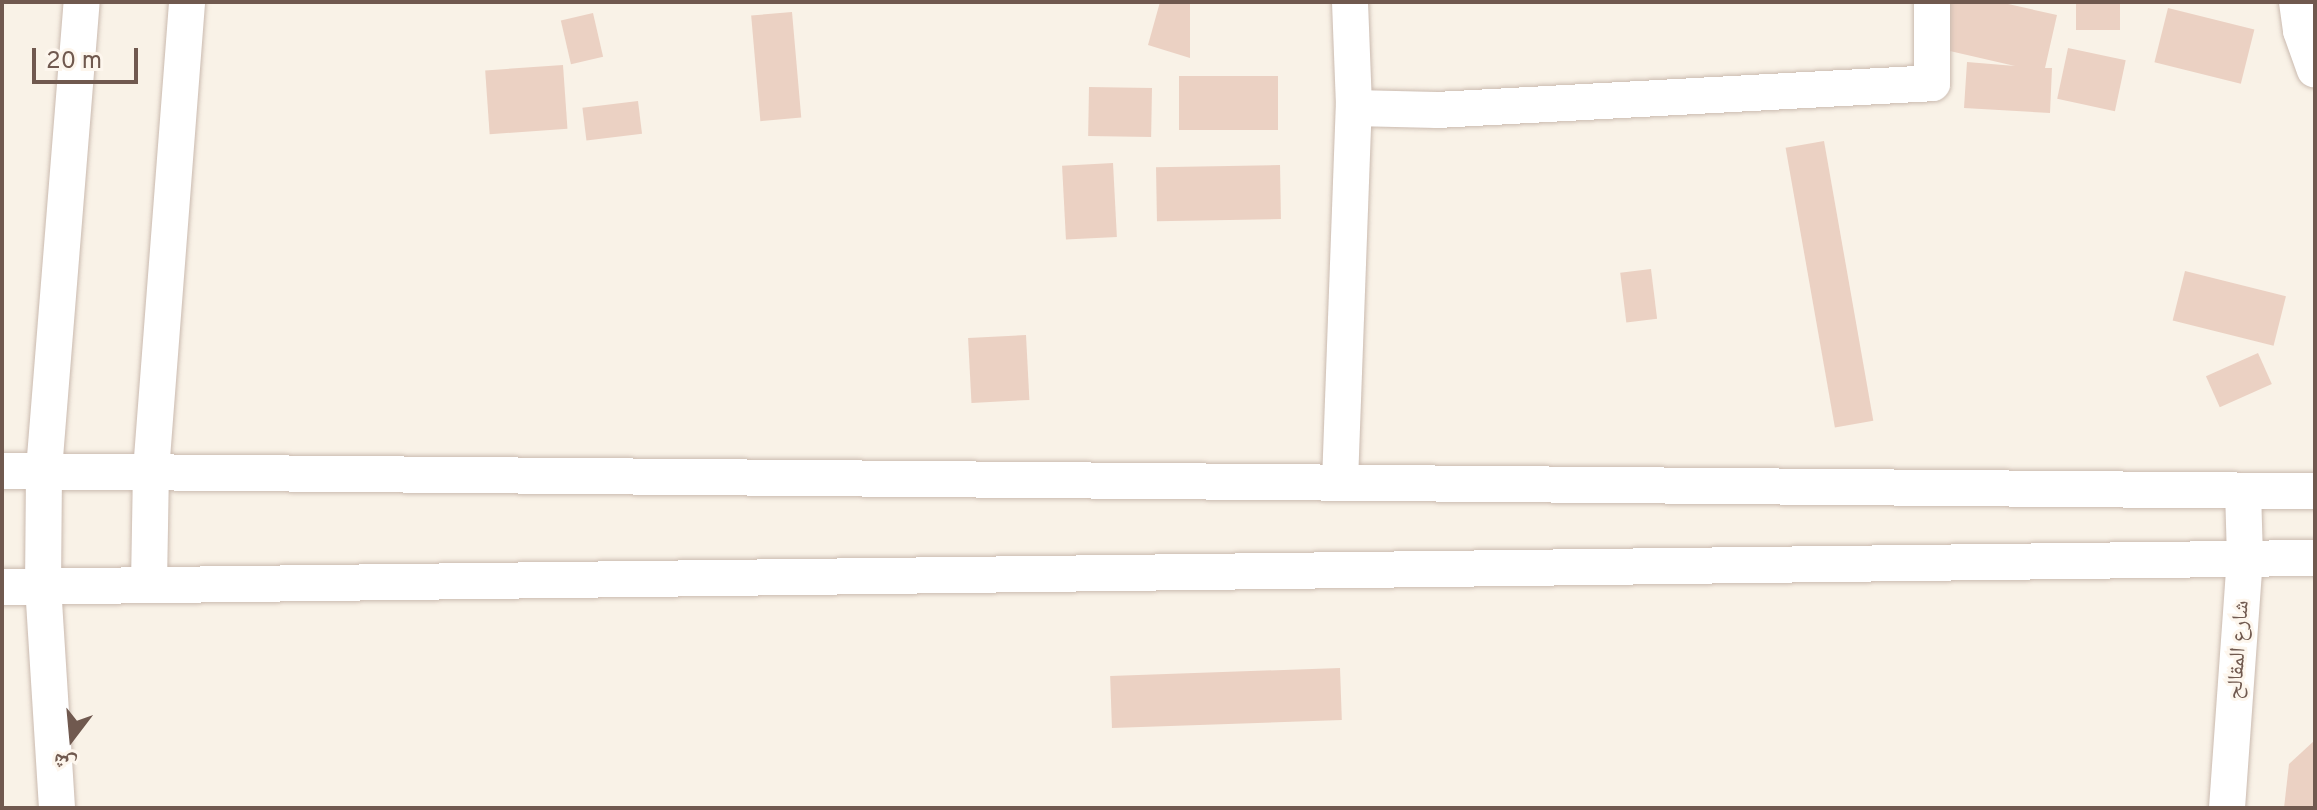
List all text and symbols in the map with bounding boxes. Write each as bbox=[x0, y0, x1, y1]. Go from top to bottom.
scale bar bbox=[36, 32, 142, 82]
text: 20 m bbox=[46, 47, 102, 77]
street label: شارع المقالح bbox=[2222, 600, 2256, 700]
north arrow bbox=[32, 698, 112, 778]
text: ش bbox=[50, 745, 80, 778]

